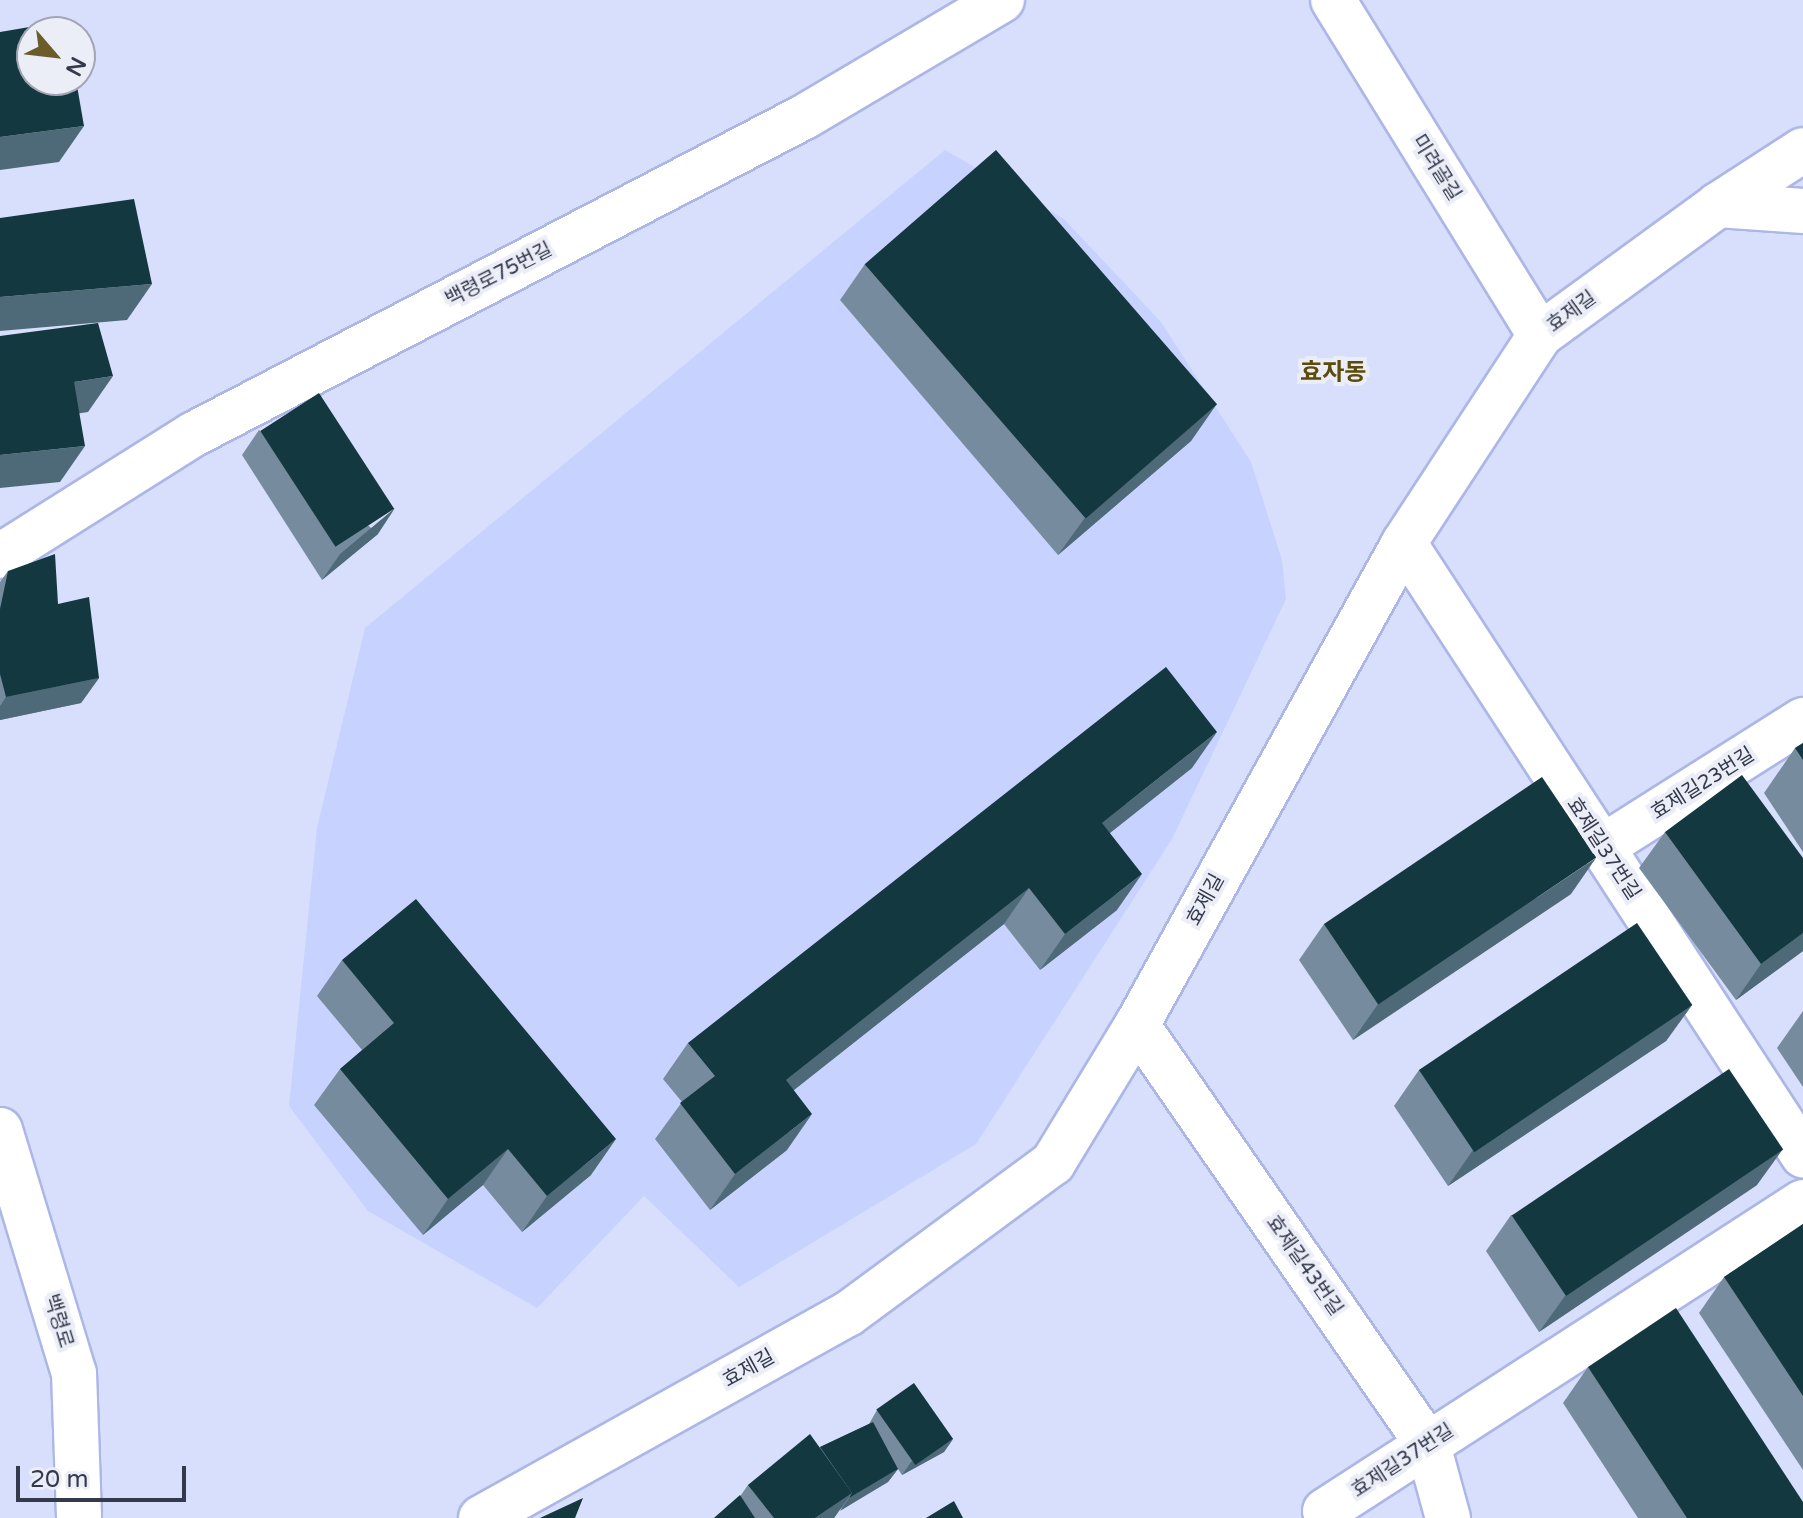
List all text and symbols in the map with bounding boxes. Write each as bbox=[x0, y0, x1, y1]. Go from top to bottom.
north arrow bbox=[16, 16, 96, 96]
text: N bbox=[60, 52, 91, 80]
street label: 미려골길 bbox=[1406, 130, 1466, 206]
street label: 백령로75번길 bbox=[441, 238, 557, 312]
street label: 효제길 bbox=[1543, 286, 1601, 338]
district label: 효자동 bbox=[1300, 359, 1366, 387]
street label: 효제길23번길 bbox=[1647, 743, 1759, 825]
street label: 효제길37번길 bbox=[1561, 793, 1645, 905]
street label: 효제길 bbox=[1182, 870, 1230, 930]
street label: 효제길43번길 bbox=[1261, 1211, 1347, 1321]
street label: 백령로 bbox=[38, 1291, 78, 1351]
street label: 효제길 bbox=[719, 1345, 779, 1393]
street label: 효제길37번길 bbox=[1347, 1419, 1459, 1503]
scale bar bbox=[20, 1450, 190, 1500]
text: 20 m bbox=[30, 1465, 88, 1494]

